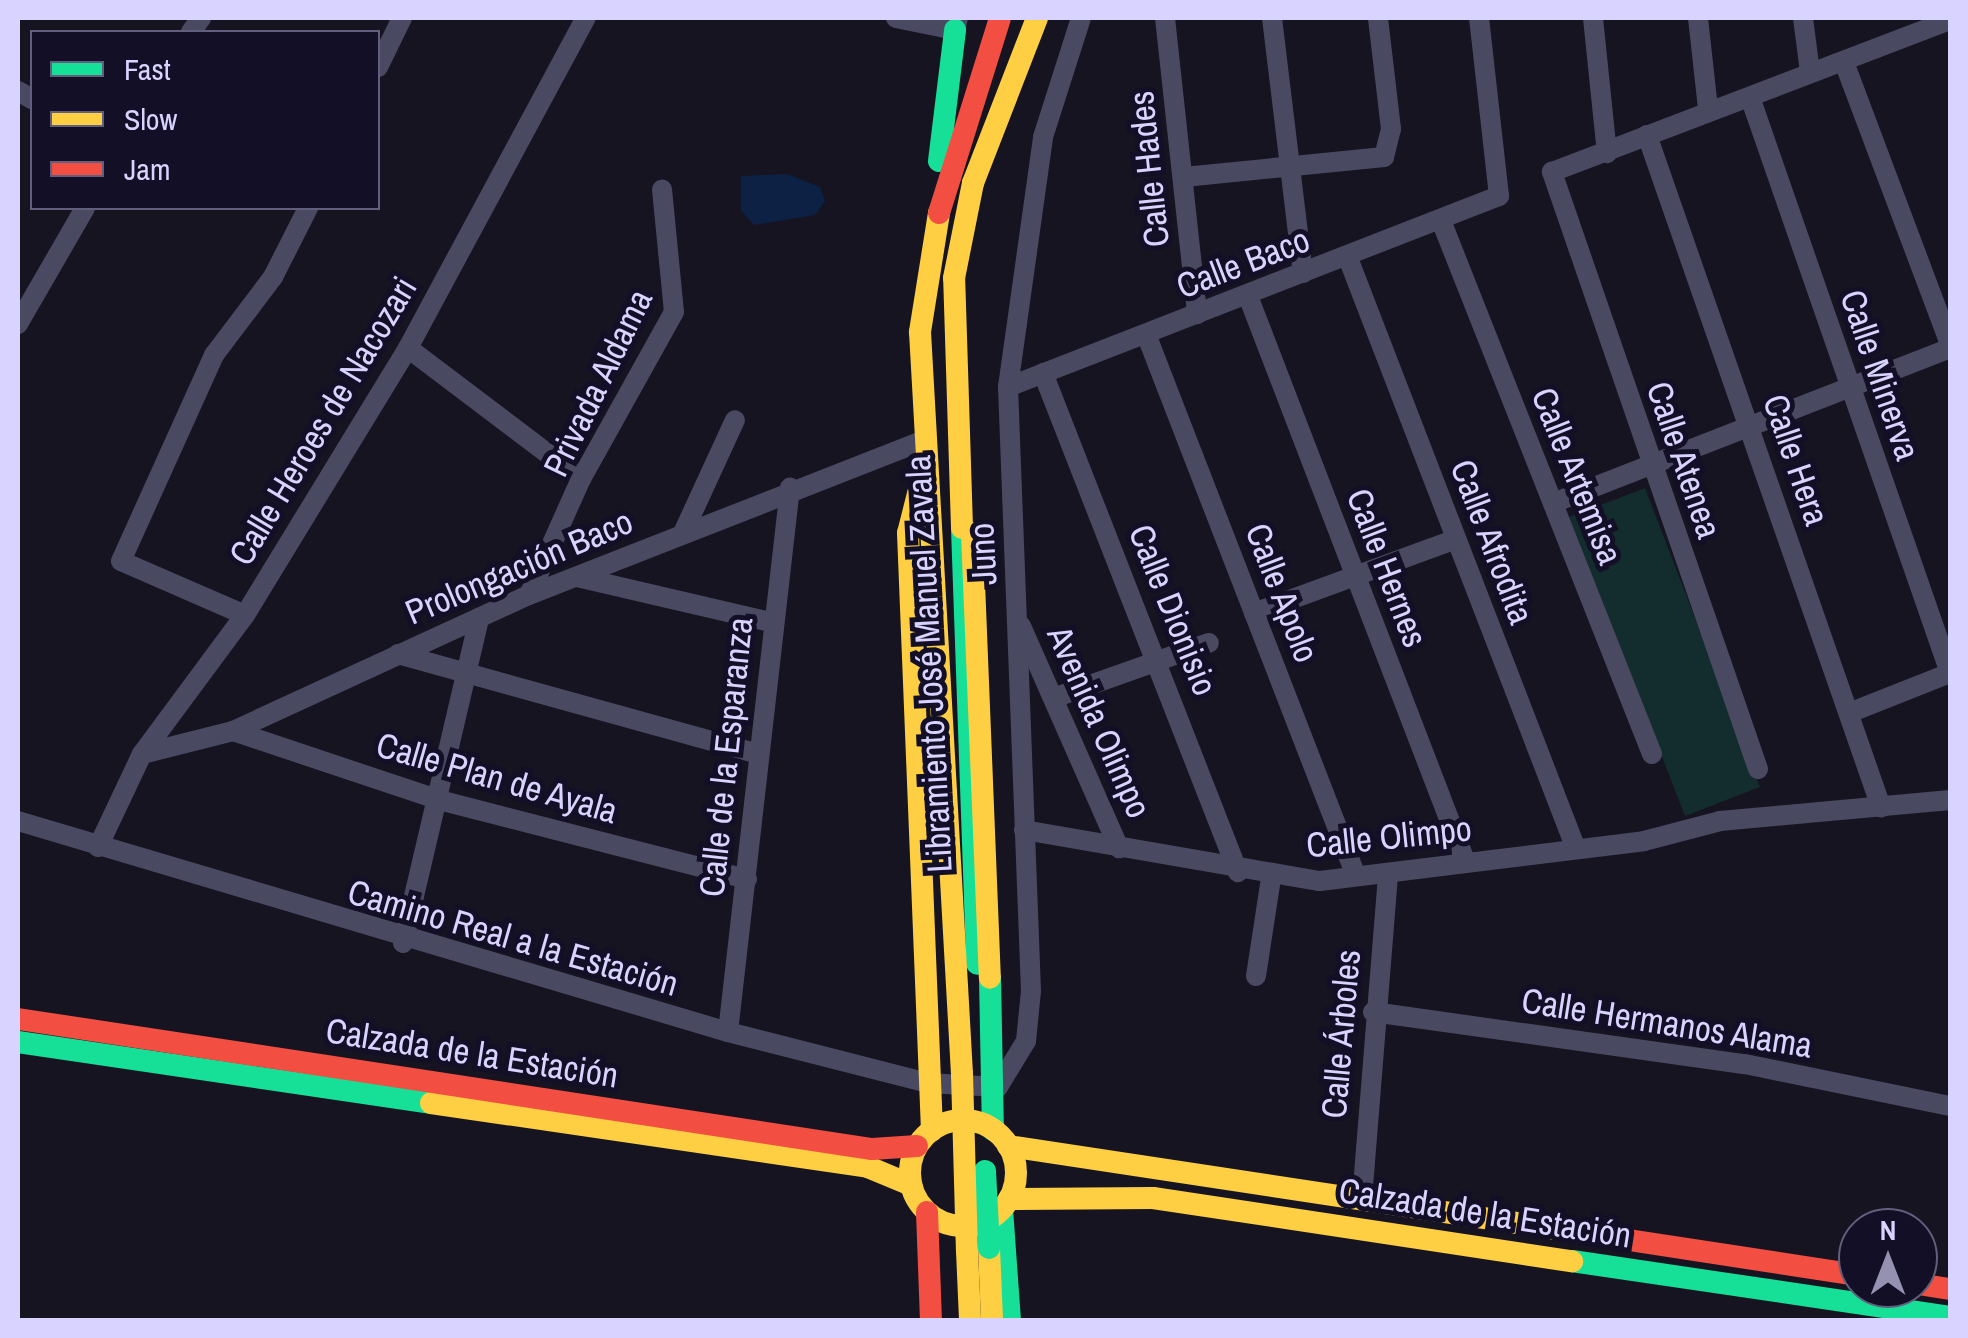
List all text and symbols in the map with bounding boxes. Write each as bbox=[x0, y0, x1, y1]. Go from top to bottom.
legend bbox=[30, 30, 380, 210]
text: Fast bbox=[124, 49, 171, 89]
street label: Calle Hades bbox=[1120, 89, 1178, 249]
text: Slow bbox=[124, 99, 177, 139]
text: Jam bbox=[124, 149, 170, 189]
street label: Calle Baco bbox=[1171, 219, 1315, 307]
street label: Calle Heroes de Nacozari bbox=[220, 269, 426, 573]
street label: Privada Aldama bbox=[534, 282, 662, 484]
street label: Calle Minerva bbox=[1831, 284, 1929, 466]
street label: Calle Atenea bbox=[1637, 375, 1731, 545]
street label: Calle Artemisa bbox=[1522, 381, 1632, 571]
street label: Calle Hera bbox=[1754, 389, 1838, 531]
street label: Calle Afrodita bbox=[1441, 453, 1543, 631]
street label: Libramiento José Manuel Zavala bbox=[897, 454, 961, 874]
street label: Calle Hernes bbox=[1338, 483, 1436, 653]
street label: Prolongación Baco bbox=[399, 500, 639, 634]
street label: Calle Apolo bbox=[1236, 517, 1328, 669]
street label: Calle Dionisio bbox=[1120, 519, 1226, 701]
street label: Juno bbox=[960, 522, 1006, 586]
street label: Calle de la Esparanza bbox=[690, 615, 762, 899]
street label: Avenida Olimpo bbox=[1038, 620, 1160, 824]
street label: Calle Plan de Ayala bbox=[371, 723, 623, 833]
street label: Calle Olimpo bbox=[1304, 807, 1474, 867]
street label: Camino Real a la Estación bbox=[343, 871, 683, 1005]
street label: Calle Árboles bbox=[1313, 947, 1369, 1121]
street label: Calle Hermanos Alama bbox=[1518, 979, 1816, 1067]
street label: Calzada de la Estación bbox=[323, 1009, 621, 1097]
street label: Calzada de la Estación bbox=[1336, 1169, 1634, 1257]
north arrow bbox=[1838, 1208, 1938, 1308]
text: N bbox=[1880, 1211, 1896, 1249]

